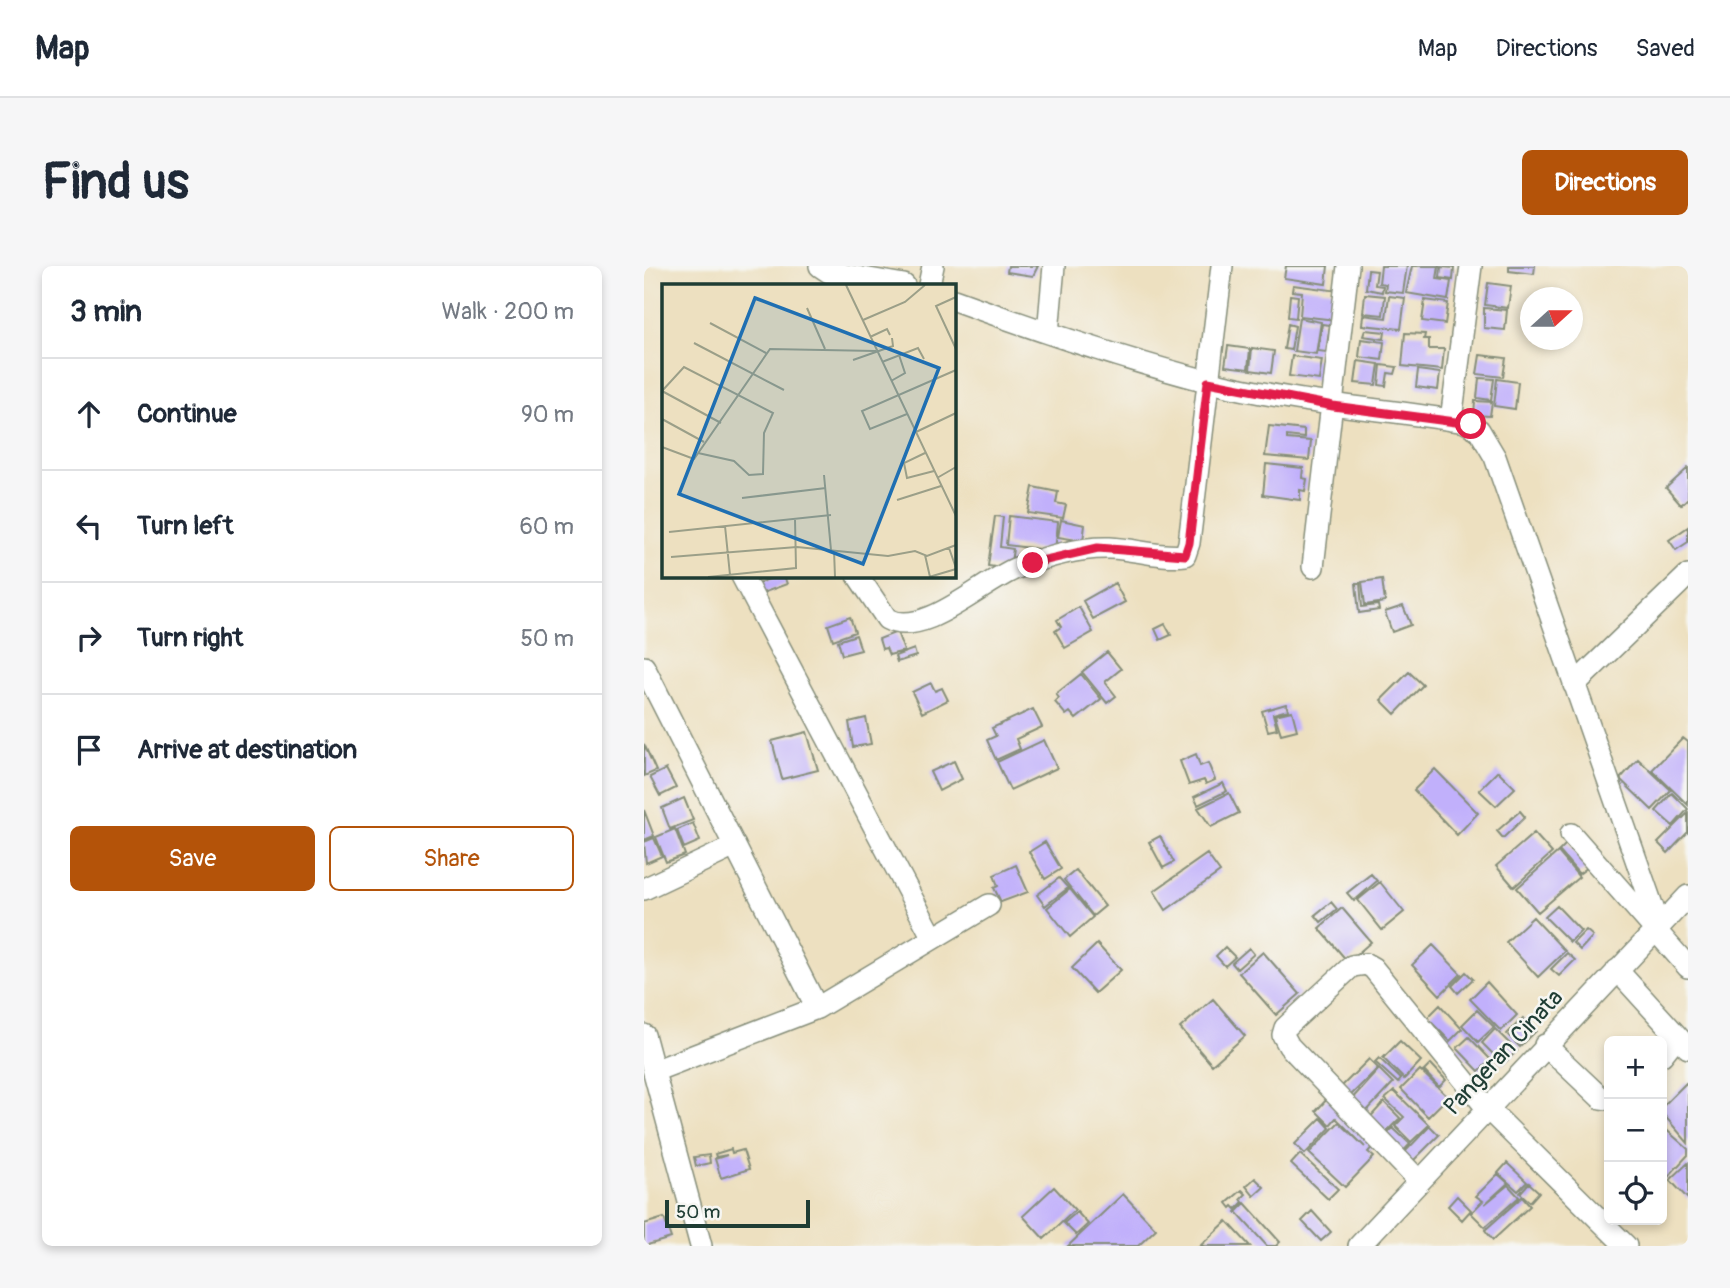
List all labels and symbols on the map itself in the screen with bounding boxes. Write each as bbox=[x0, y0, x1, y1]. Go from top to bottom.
inset map bbox=[662, 284, 956, 578]
north arrow bbox=[1520, 287, 1583, 350]
route start bbox=[1455, 408, 1486, 439]
route end bbox=[1017, 547, 1048, 578]
street label: Pangeran Cinata bbox=[1438, 983, 1569, 1121]
scale bar bbox=[665, 1197, 810, 1229]

